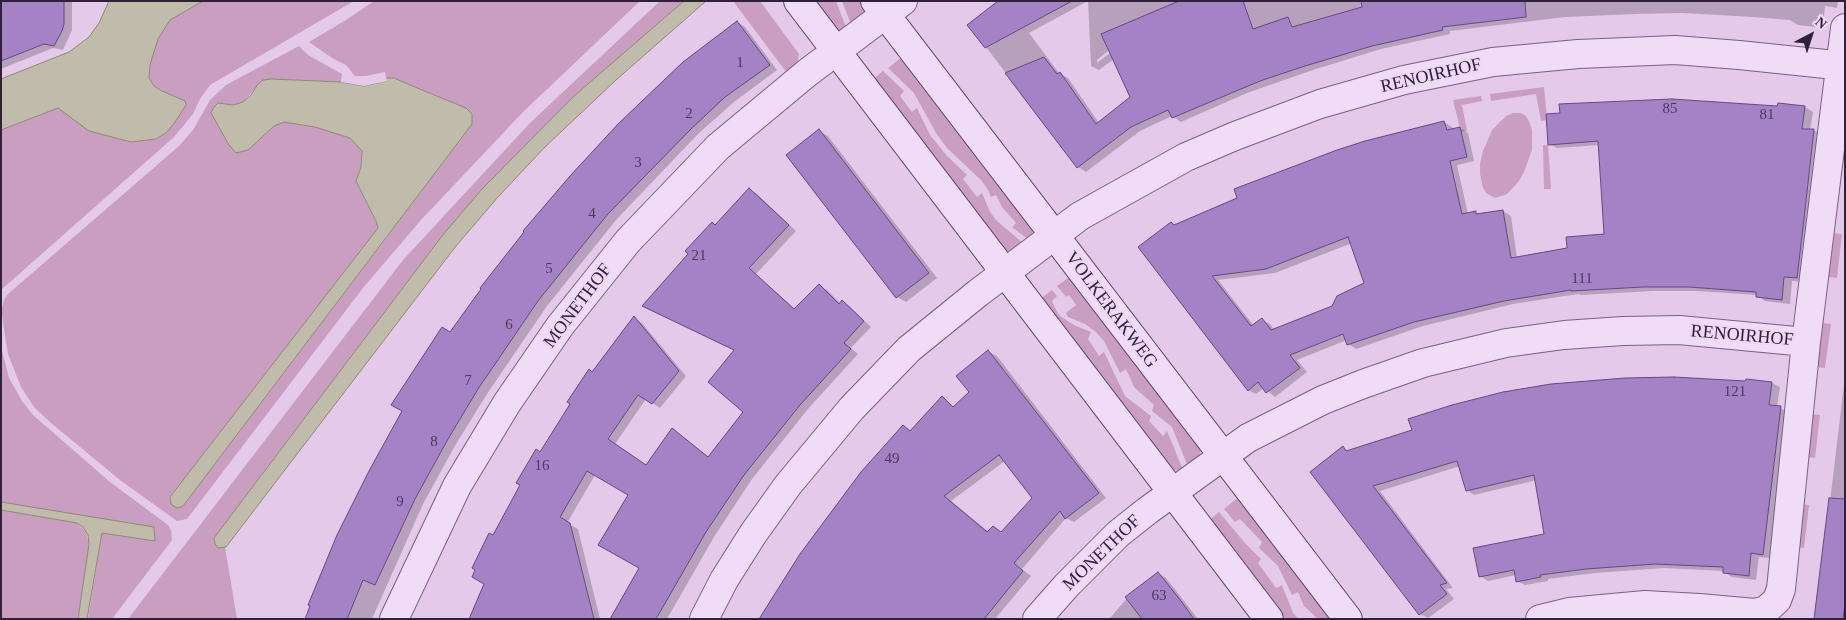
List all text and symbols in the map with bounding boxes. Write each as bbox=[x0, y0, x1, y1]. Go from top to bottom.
north arrow bbox=[1786, 10, 1836, 60]
text: N bbox=[1812, 14, 1830, 32]
house number: 1 bbox=[736, 54, 744, 72]
street label: RENOIRHOF bbox=[1378, 54, 1484, 98]
house number: 85 bbox=[1662, 100, 1678, 118]
house number: 2 bbox=[685, 105, 693, 123]
house number: 81 bbox=[1760, 106, 1774, 124]
house number: 3 bbox=[634, 154, 642, 172]
house number: 4 bbox=[588, 205, 596, 223]
house number: 21 bbox=[692, 247, 706, 265]
street label: VOLKERAKWEG bbox=[1060, 248, 1162, 372]
street label: MONETHOF bbox=[539, 260, 617, 352]
house number: 5 bbox=[545, 260, 553, 278]
house number: 111 bbox=[1571, 270, 1593, 288]
house number: 6 bbox=[505, 316, 513, 334]
street label: RENOIRHOF bbox=[1690, 321, 1794, 351]
house number: 7 bbox=[464, 372, 472, 390]
house number: 121 bbox=[1724, 383, 1746, 401]
house number: 8 bbox=[430, 433, 438, 451]
house number: 49 bbox=[884, 450, 900, 468]
house number: 16 bbox=[534, 457, 550, 475]
house number: 9 bbox=[396, 493, 404, 511]
street label: MONETHOF bbox=[1059, 510, 1145, 596]
house number: 63 bbox=[1152, 587, 1166, 605]

